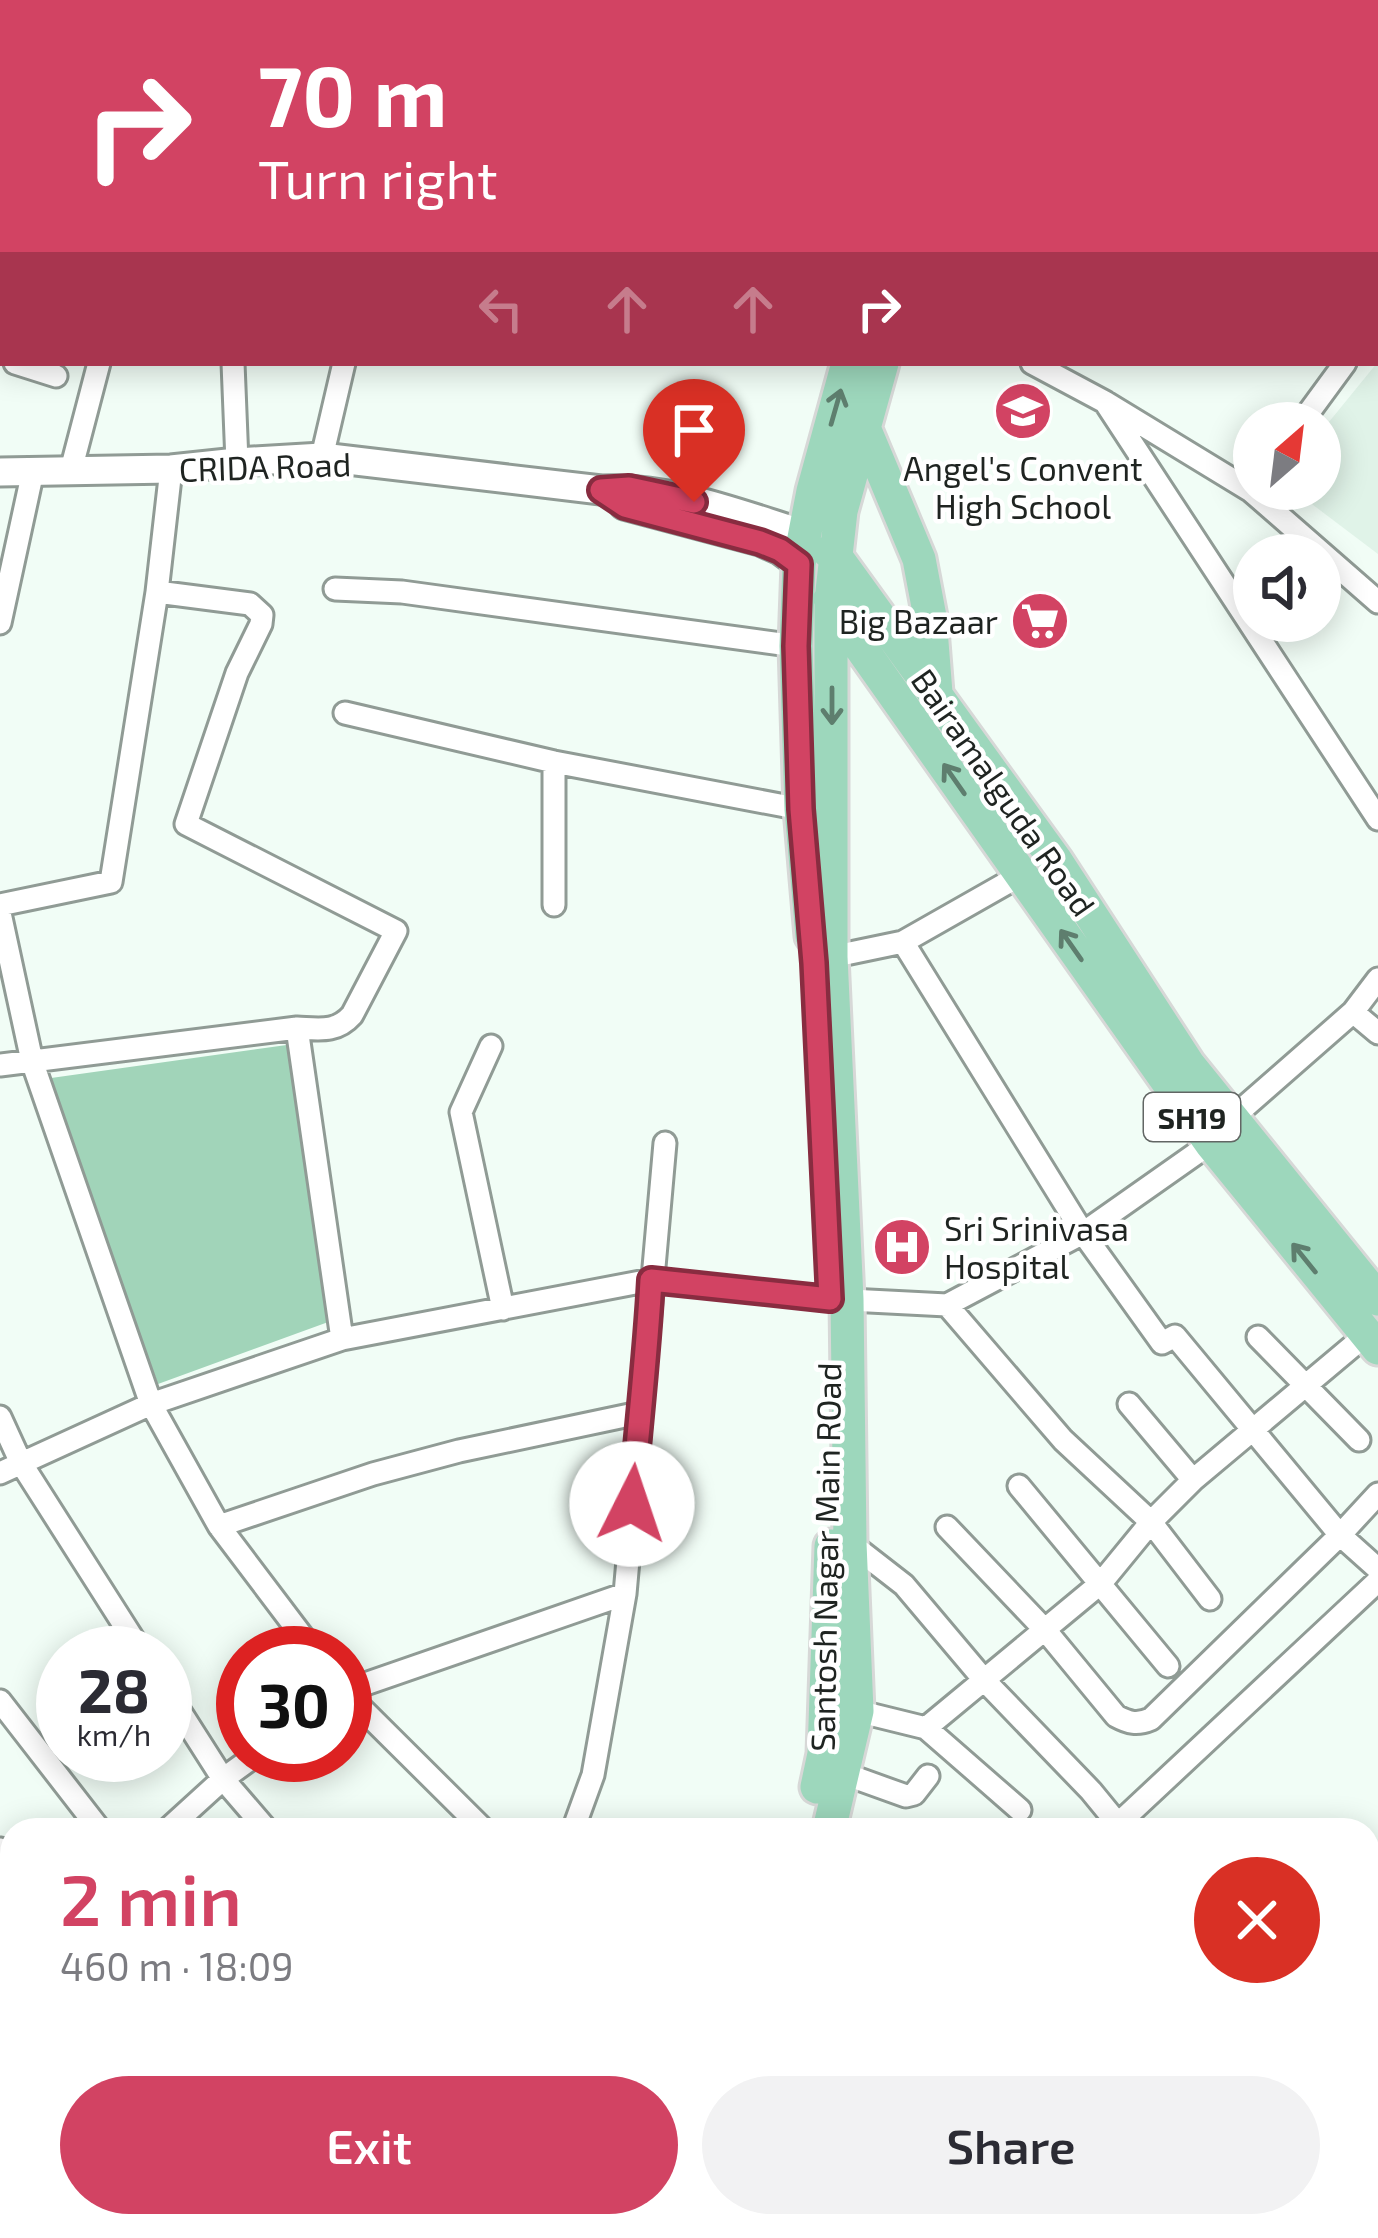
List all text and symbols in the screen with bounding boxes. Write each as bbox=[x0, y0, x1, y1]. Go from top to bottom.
text: 70 m bbox=[258, 43, 448, 144]
icon: right bbox=[60, 48, 216, 204]
text: Turn right bbox=[258, 145, 498, 210]
icon: left bbox=[468, 276, 534, 342]
icon: ahead bbox=[594, 276, 660, 342]
icon: ahead bbox=[720, 276, 786, 342]
icon: right bbox=[846, 276, 912, 342]
pin bbox=[643, 379, 745, 502]
school or university icon: Angel's Convent High School bbox=[992, 380, 1054, 442]
one-way arrow bbox=[826, 389, 848, 427]
icon: arrive bbox=[661, 397, 727, 463]
north arrow bbox=[1233, 402, 1341, 510]
map controls bbox=[1233, 402, 1341, 642]
street label: CRIDA Road bbox=[178, 443, 352, 489]
place label: Angel's Convent High School bbox=[903, 448, 1143, 526]
button: sound bbox=[1233, 534, 1341, 642]
supermarket icon: Big Bazaar bbox=[1009, 590, 1071, 652]
place label: Big Bazaar bbox=[839, 601, 998, 641]
street label: Bairamalguda Road bbox=[904, 661, 1104, 923]
one-way arrow bbox=[821, 686, 844, 725]
one-way arrow bbox=[942, 763, 967, 796]
one-way arrow bbox=[1059, 929, 1084, 962]
road number: SH19 bbox=[1144, 1093, 1240, 1141]
place label: Sri Srinivasa Hospital bbox=[944, 1208, 1129, 1286]
hospital icon: Sri Srinivasa Hospital bbox=[871, 1216, 933, 1278]
one-way arrow bbox=[1291, 1242, 1317, 1274]
street label: Santosh Nagar Main ROad bbox=[802, 1362, 848, 1752]
position arrow bbox=[569, 1441, 695, 1567]
speed limit sign: 30 bbox=[216, 1626, 372, 1782]
text: 28 bbox=[78, 1653, 150, 1725]
text: km/h bbox=[77, 1716, 151, 1752]
text: 2 min bbox=[60, 1854, 242, 1940]
button: close bbox=[1194, 1857, 1320, 1983]
text: 460 m · 18:09 bbox=[60, 1942, 294, 1989]
button: Exit bbox=[60, 2076, 678, 2214]
button: Share bbox=[702, 2076, 1320, 2214]

